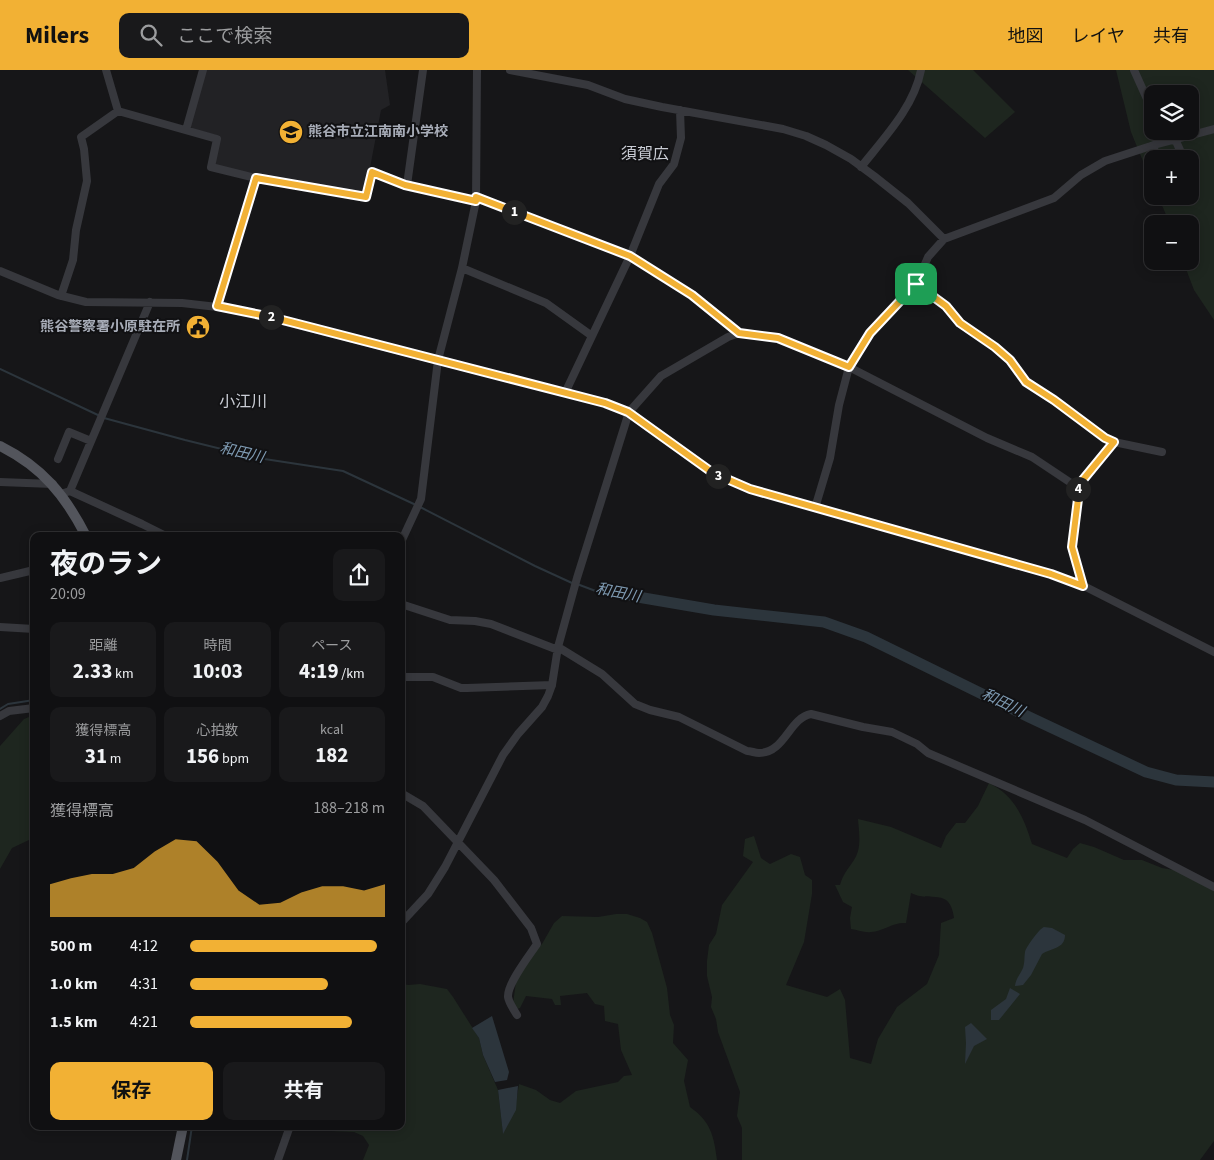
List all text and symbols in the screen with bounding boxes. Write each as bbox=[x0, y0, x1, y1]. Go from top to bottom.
search box bbox=[119, 13, 469, 58]
text: Milers bbox=[25, 18, 89, 53]
icon: search bbox=[137, 21, 165, 49]
text: ここで検索 bbox=[177, 23, 272, 50]
text: 地図 bbox=[1008, 24, 1044, 49]
text: レイヤ bbox=[1072, 24, 1125, 49]
text: 共有 bbox=[1153, 24, 1189, 49]
map controls bbox=[1144, 85, 1199, 270]
button: layers bbox=[1144, 85, 1199, 140]
school or university icon: 熊谷市立江南南小学校 bbox=[278, 119, 304, 145]
place label: 熊谷市立江南南小学校 bbox=[308, 122, 448, 142]
district label: 須賀広 bbox=[621, 143, 669, 165]
button: + bbox=[1144, 150, 1199, 205]
pin: 1 bbox=[502, 200, 526, 224]
text: 1 bbox=[511, 202, 518, 222]
button: − bbox=[1144, 215, 1199, 270]
pin bbox=[895, 263, 937, 305]
icon: arrive bbox=[902, 270, 930, 298]
pin: 2 bbox=[258, 304, 284, 330]
text: 2 bbox=[268, 307, 275, 327]
public building icon: 熊谷警察署小原駐在所 bbox=[185, 314, 211, 340]
place label: 熊谷警察署小原駐在所 bbox=[40, 317, 180, 337]
district label: 小江川 bbox=[219, 391, 267, 413]
water label: 和田川 bbox=[218, 438, 268, 469]
pin: 3 bbox=[706, 464, 730, 488]
text: 3 bbox=[715, 466, 722, 486]
pin: 4 bbox=[1066, 476, 1090, 502]
text: 4 bbox=[1075, 479, 1082, 499]
text: 夜のラン bbox=[50, 544, 162, 584]
button: share bbox=[333, 549, 385, 601]
water label: 和田川 bbox=[594, 578, 644, 608]
text: 20:09 bbox=[50, 583, 86, 605]
text: 距離 bbox=[89, 636, 117, 656]
text: 時間 bbox=[203, 636, 231, 656]
text: ペース bbox=[311, 636, 352, 656]
text: 2.33 bbox=[73, 656, 112, 686]
text: 10:03 bbox=[192, 656, 243, 686]
text: 4:19 bbox=[299, 656, 338, 686]
text: km bbox=[112, 664, 134, 684]
text: /km bbox=[338, 664, 365, 684]
water label: 和田川 bbox=[978, 684, 1030, 723]
text: kcal bbox=[320, 720, 344, 740]
text: 獲得標高 bbox=[75, 721, 131, 741]
text: 心拍数 bbox=[196, 721, 238, 741]
text: 182 bbox=[315, 740, 348, 770]
text: 31 bbox=[85, 741, 107, 771]
text: 156 bbox=[186, 741, 219, 771]
text: m bbox=[107, 749, 121, 769]
text: bpm bbox=[219, 749, 249, 769]
text: 188–218 m bbox=[313, 797, 385, 819]
text: 獲得標高 bbox=[50, 800, 114, 822]
text: 500 m bbox=[50, 935, 92, 957]
text: 4:12 bbox=[130, 935, 158, 957]
text: 1.0 km bbox=[50, 973, 97, 995]
text: 4:31 bbox=[130, 973, 158, 995]
text: 1.5 km bbox=[50, 1011, 97, 1033]
text: 4:21 bbox=[130, 1011, 158, 1033]
button: 保存 bbox=[50, 1062, 213, 1120]
button: 共有 bbox=[223, 1062, 385, 1120]

